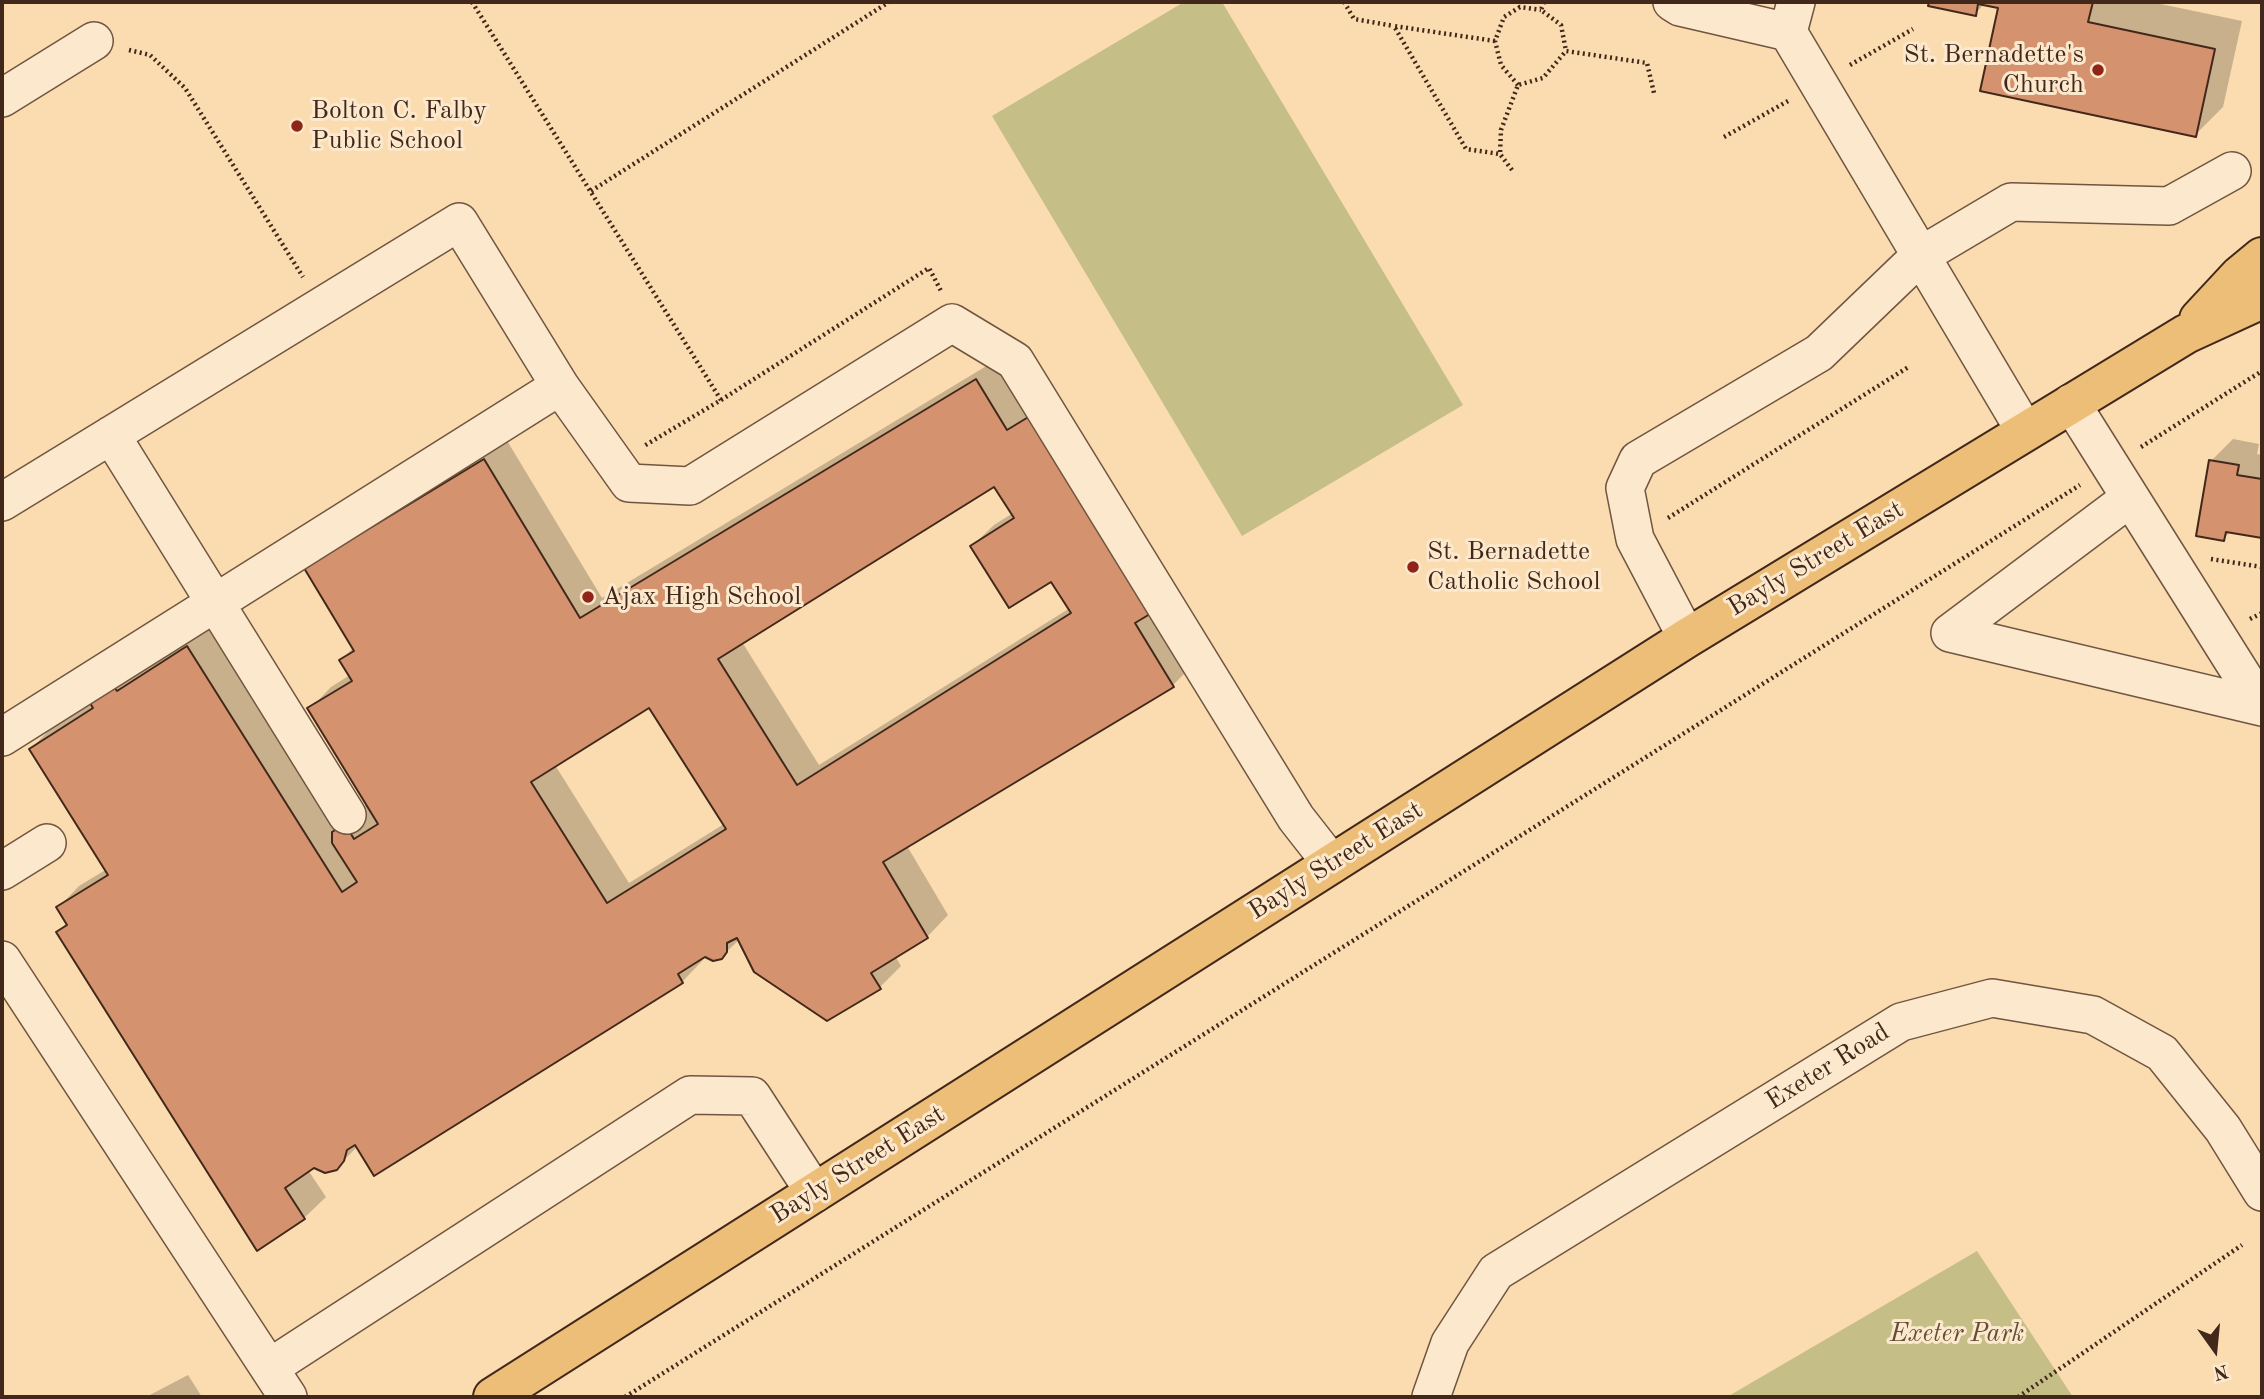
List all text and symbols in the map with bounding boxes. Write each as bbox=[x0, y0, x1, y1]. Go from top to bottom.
place label: St. Bernadette's Church bbox=[1904, 39, 2084, 100]
marker: St. Bernadette's Church bbox=[2090, 62, 2106, 78]
place label: Bolton C. Falby Public School bbox=[311, 95, 487, 156]
marker: Bolton C. Falby Public School bbox=[289, 118, 305, 134]
street label: Bayly Street East bbox=[1722, 494, 1910, 624]
place label: St. Bernadette Catholic School bbox=[1427, 536, 1600, 598]
marker: St. Bernadette Catholic School bbox=[1405, 559, 1421, 575]
place label: Ajax High School bbox=[602, 581, 801, 613]
marker: Ajax High School bbox=[580, 589, 596, 605]
street label: Bayly Street East bbox=[1243, 795, 1429, 927]
street label: Exeter Road bbox=[1760, 1017, 1896, 1117]
street label: Bayly Street East bbox=[765, 1099, 951, 1231]
north arrow bbox=[2180, 1315, 2250, 1385]
park label: Exeter Park bbox=[1890, 1318, 2024, 1350]
text: N bbox=[2211, 1360, 2230, 1382]

